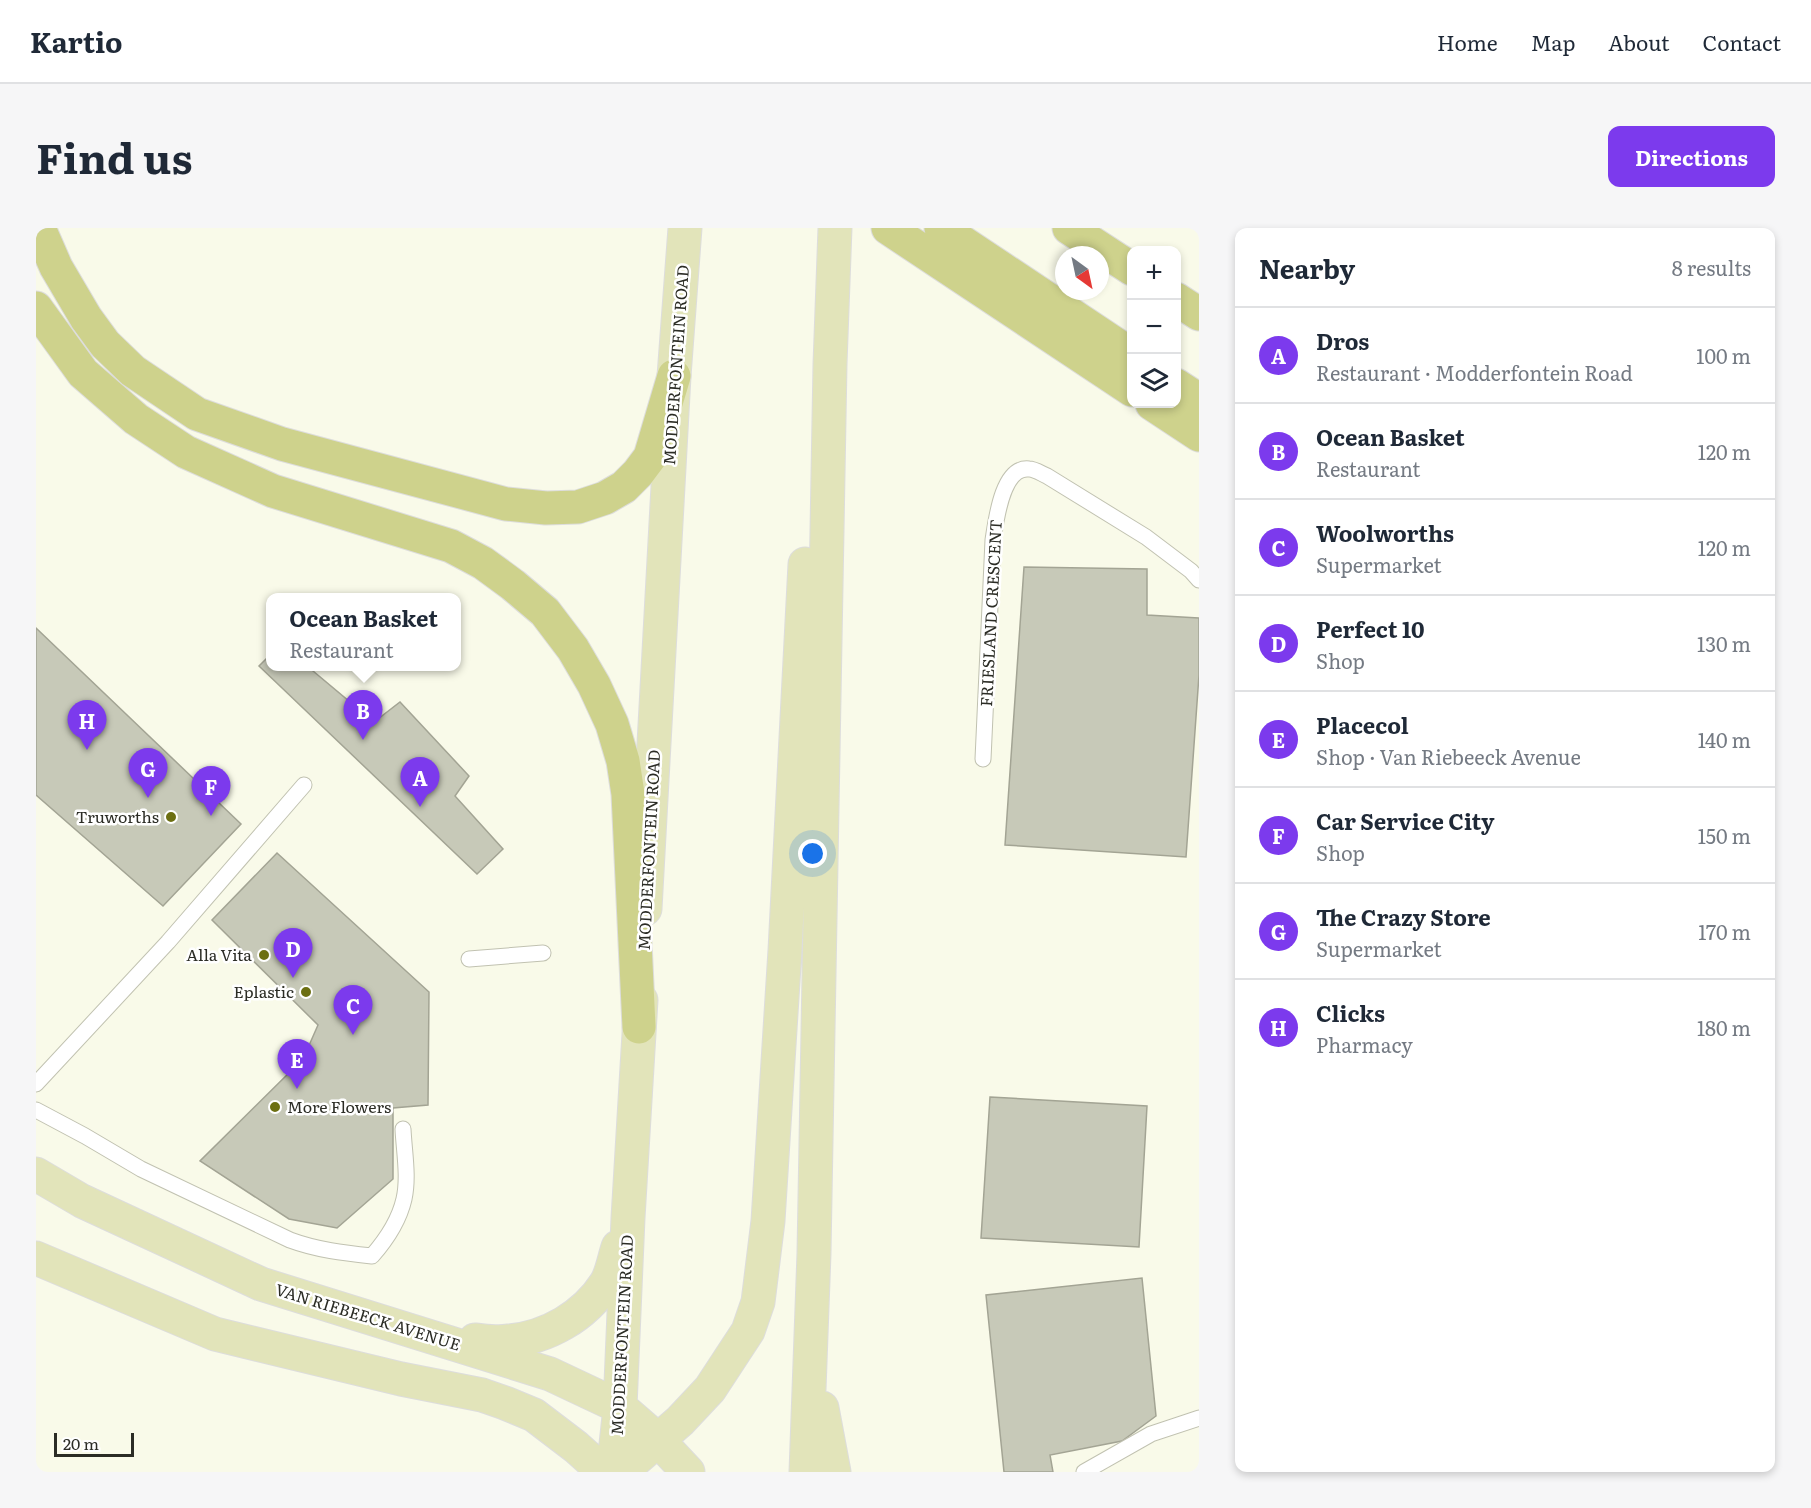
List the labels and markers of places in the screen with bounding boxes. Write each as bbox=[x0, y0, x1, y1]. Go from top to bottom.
pin: B bbox=[344, 690, 382, 740]
pin: H bbox=[68, 700, 106, 750]
pin: G bbox=[128, 748, 168, 798]
pin: A bbox=[400, 758, 440, 807]
pin: F bbox=[192, 766, 231, 816]
place label: Truworths bbox=[76, 804, 159, 828]
marker: Truworths bbox=[164, 810, 178, 824]
pin: D bbox=[274, 928, 312, 978]
place label: Alla Vita bbox=[186, 942, 252, 966]
marker: Alla Vita bbox=[257, 948, 271, 962]
place label: Eplastic bbox=[234, 979, 294, 1003]
marker: Eplastic bbox=[299, 985, 313, 999]
pin: C bbox=[334, 986, 372, 1035]
pin: E bbox=[278, 1040, 316, 1089]
place label: More Flowers bbox=[287, 1094, 391, 1118]
marker: More Flowers bbox=[268, 1100, 282, 1114]

